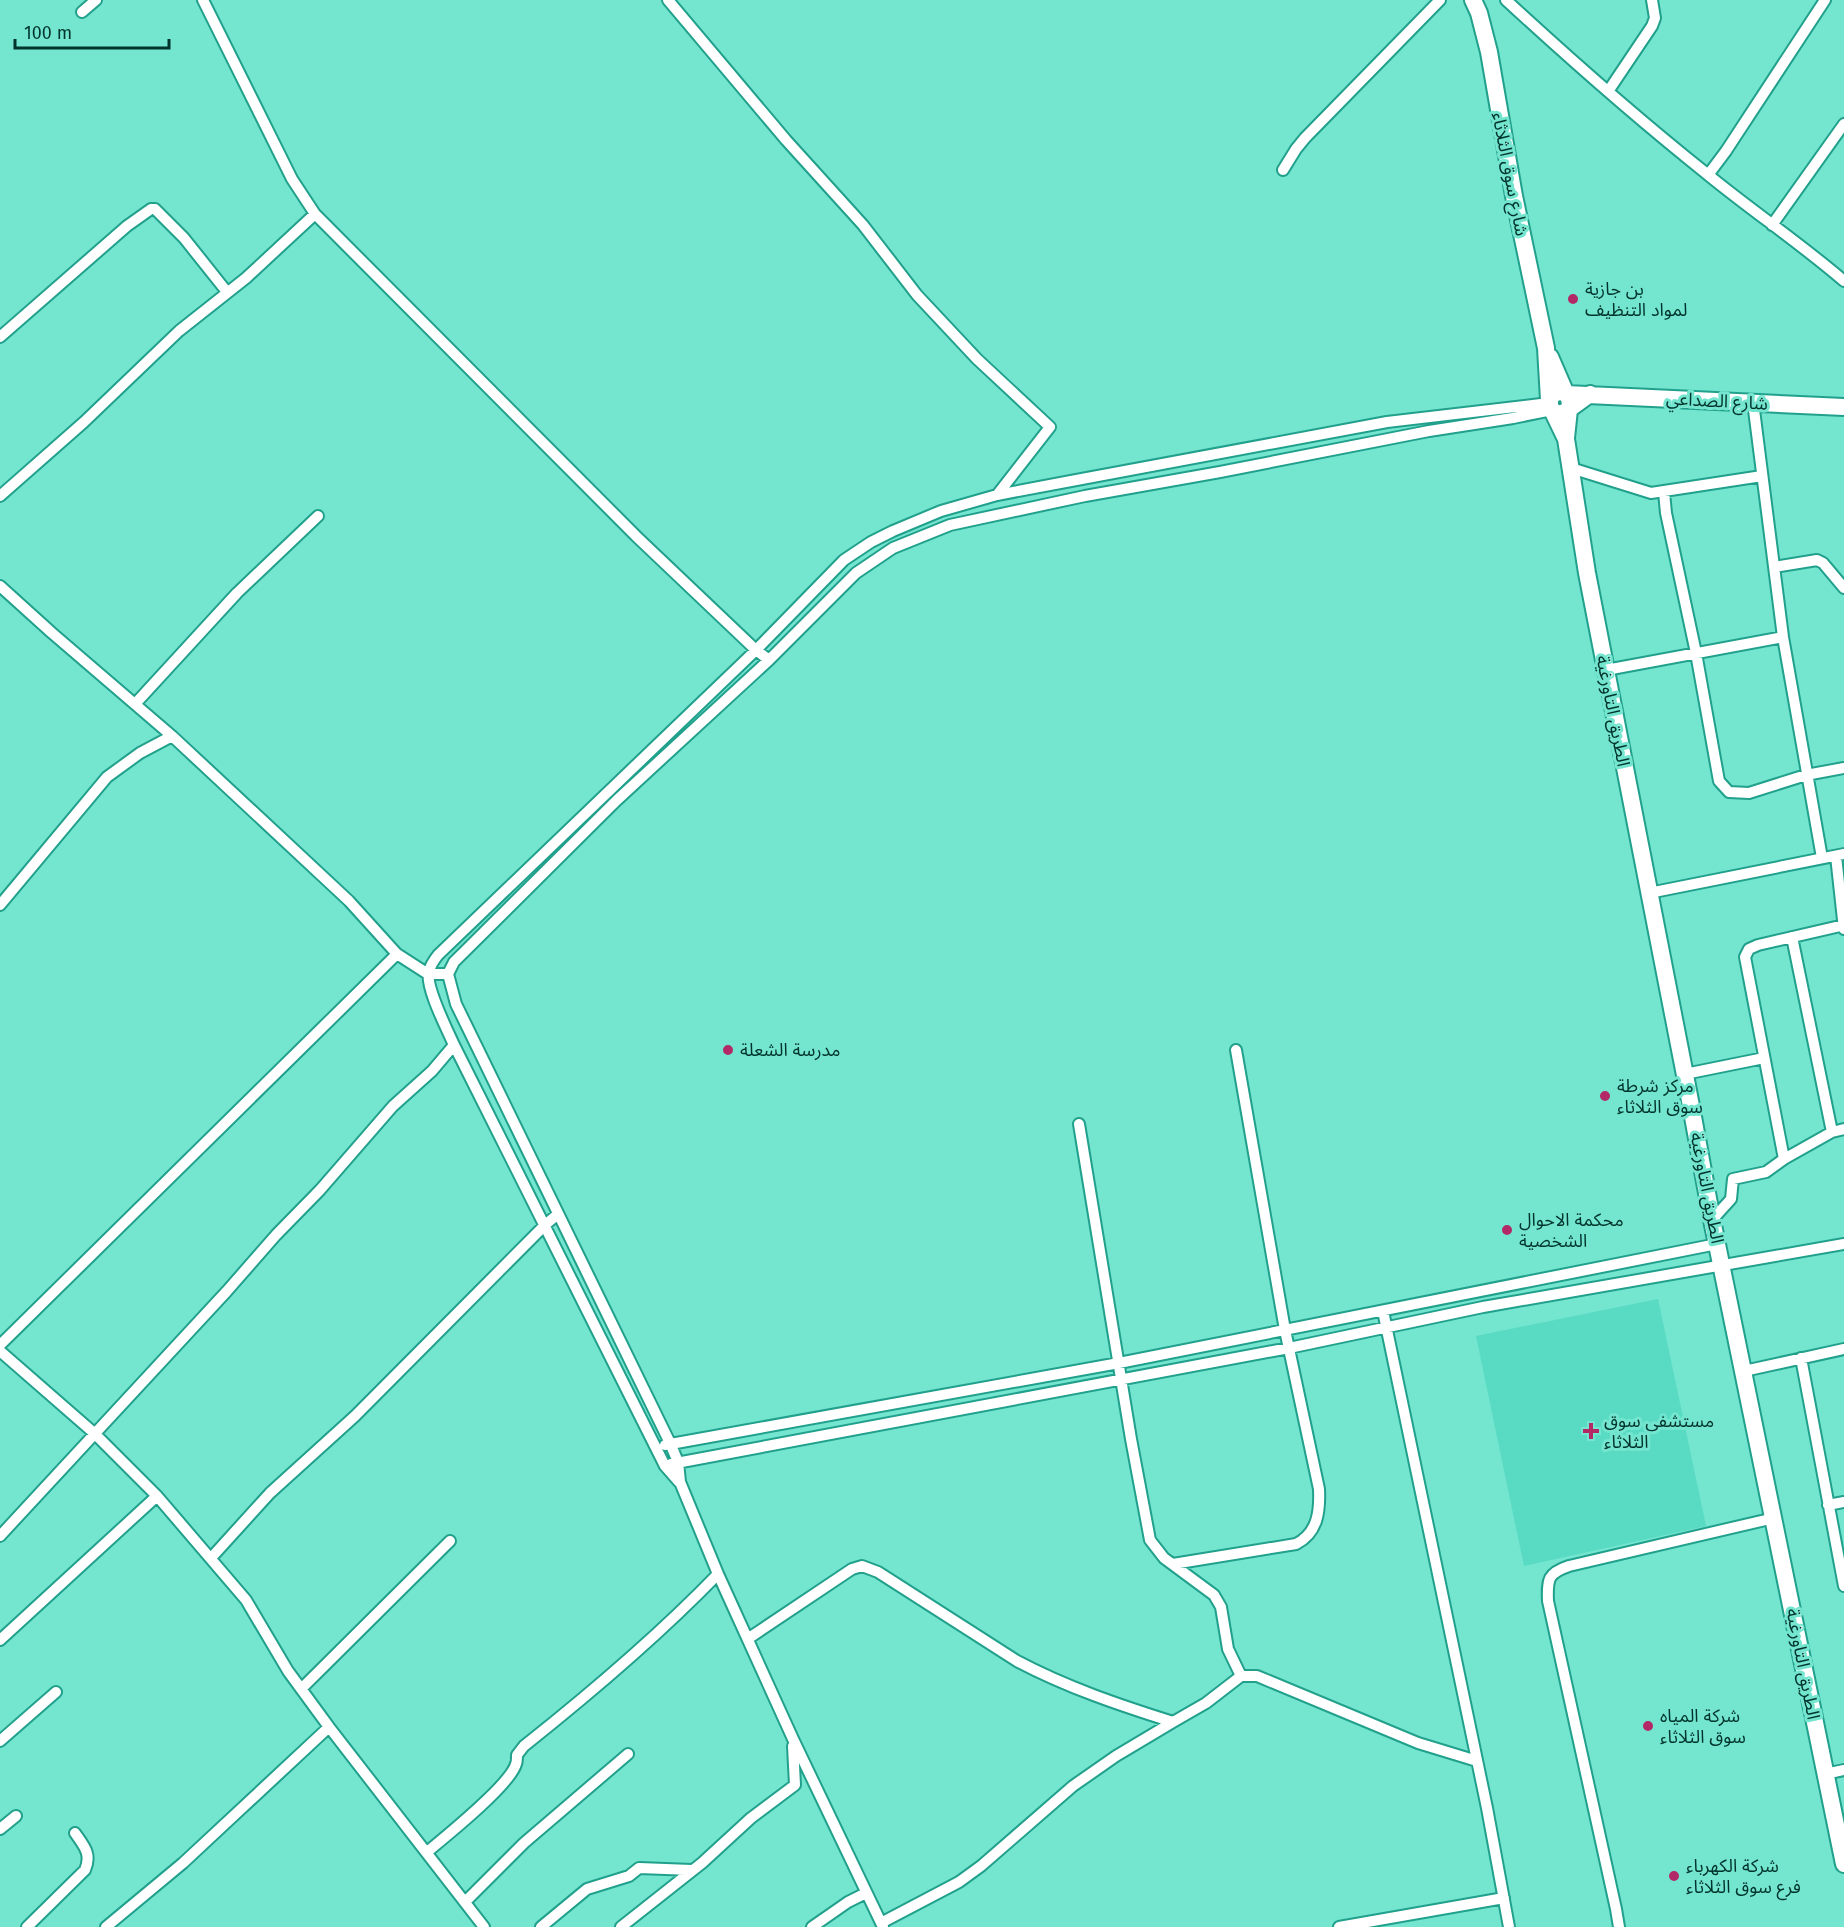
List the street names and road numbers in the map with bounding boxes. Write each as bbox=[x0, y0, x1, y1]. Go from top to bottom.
street label: شارع سوق الثلاثاء bbox=[1484, 110, 1533, 238]
street label: شارع الصداعي bbox=[1665, 387, 1769, 418]
street label: الطريق التاورغية bbox=[1591, 654, 1635, 768]
street label: الطريق التاورغية bbox=[1685, 1131, 1729, 1245]
street label: الطريق التاورغية bbox=[1781, 1607, 1825, 1721]

